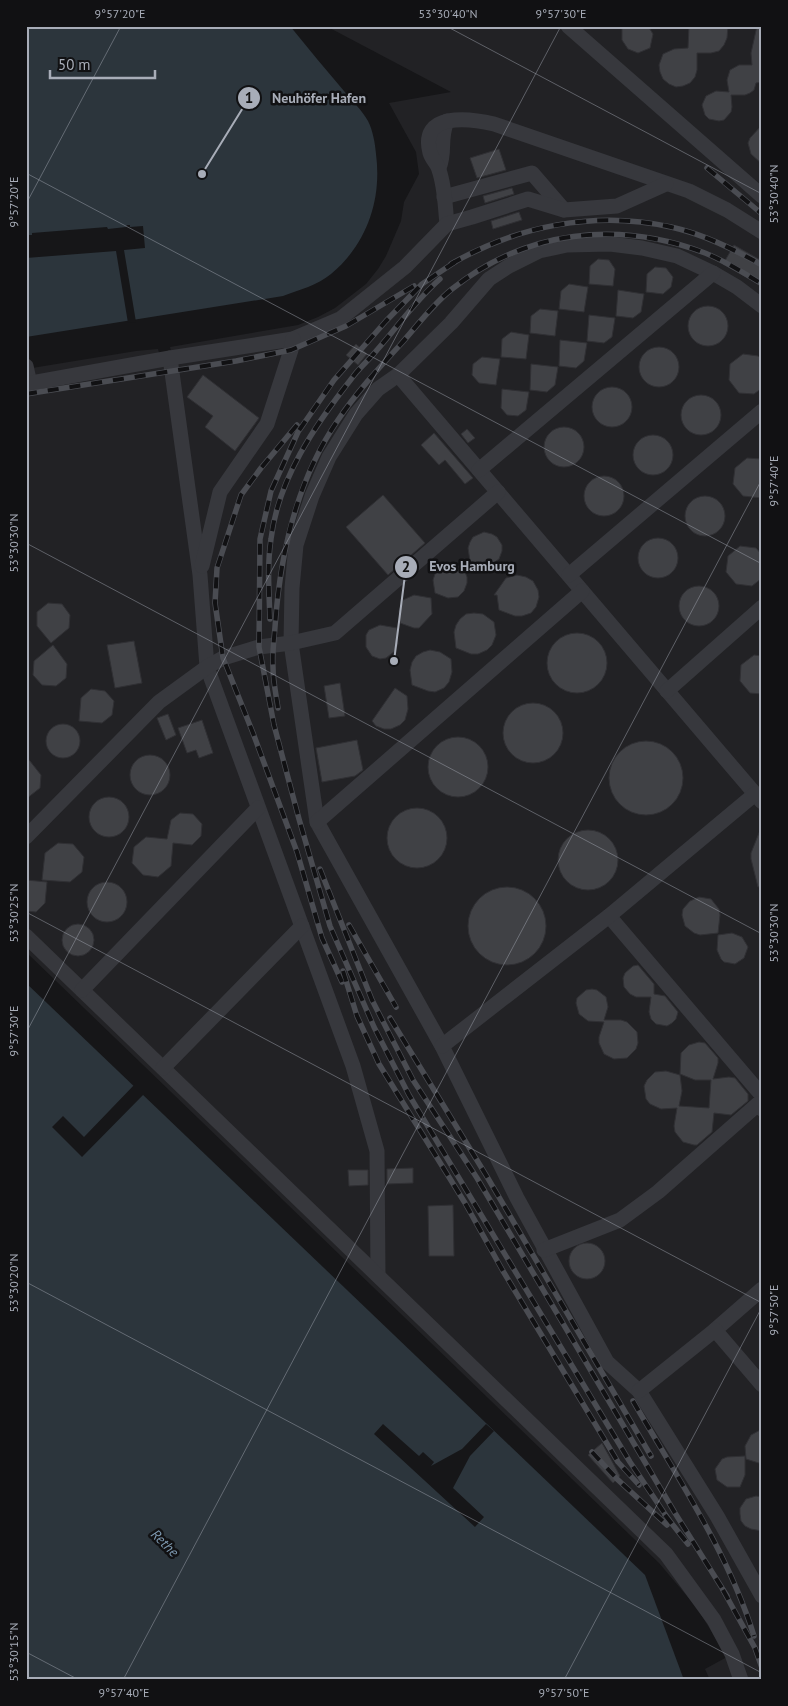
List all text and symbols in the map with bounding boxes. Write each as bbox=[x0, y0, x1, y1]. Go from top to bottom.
text: 9°57'20"E bbox=[95, 6, 145, 21]
text: 53°30'40"N bbox=[418, 6, 478, 21]
text: 9°57'30"E bbox=[536, 6, 586, 21]
scale bar bbox=[50, 48, 155, 80]
text: 50 m bbox=[58, 55, 91, 74]
callout: Neuhöfer Hafen bbox=[237, 83, 376, 112]
text: 1 bbox=[245, 88, 253, 107]
text: Neuhöfer Hafen bbox=[272, 89, 366, 107]
text: 53°30'40"N bbox=[766, 164, 781, 224]
text: 9°57'20"E bbox=[6, 177, 21, 227]
text: 9°57'40"E bbox=[766, 456, 781, 506]
text: 53°30'30"N bbox=[6, 513, 21, 573]
callout: Evos Hamburg bbox=[394, 552, 525, 581]
text: 2 bbox=[402, 557, 410, 576]
text: Evos Hamburg bbox=[429, 557, 515, 575]
text: 53°30'25"N bbox=[6, 883, 21, 943]
text: 53°30'30"N bbox=[766, 903, 781, 963]
text: 9°57'30"E bbox=[6, 1006, 21, 1056]
text: 53°30'20"N bbox=[6, 1253, 21, 1313]
text: 9°57'50"E bbox=[766, 1285, 781, 1335]
water label: Rethe bbox=[147, 1525, 183, 1561]
text: 53°30'15"N bbox=[6, 1622, 21, 1682]
text: 9°57'40"E bbox=[99, 1685, 149, 1700]
text: 9°57'50"E bbox=[539, 1685, 589, 1700]

